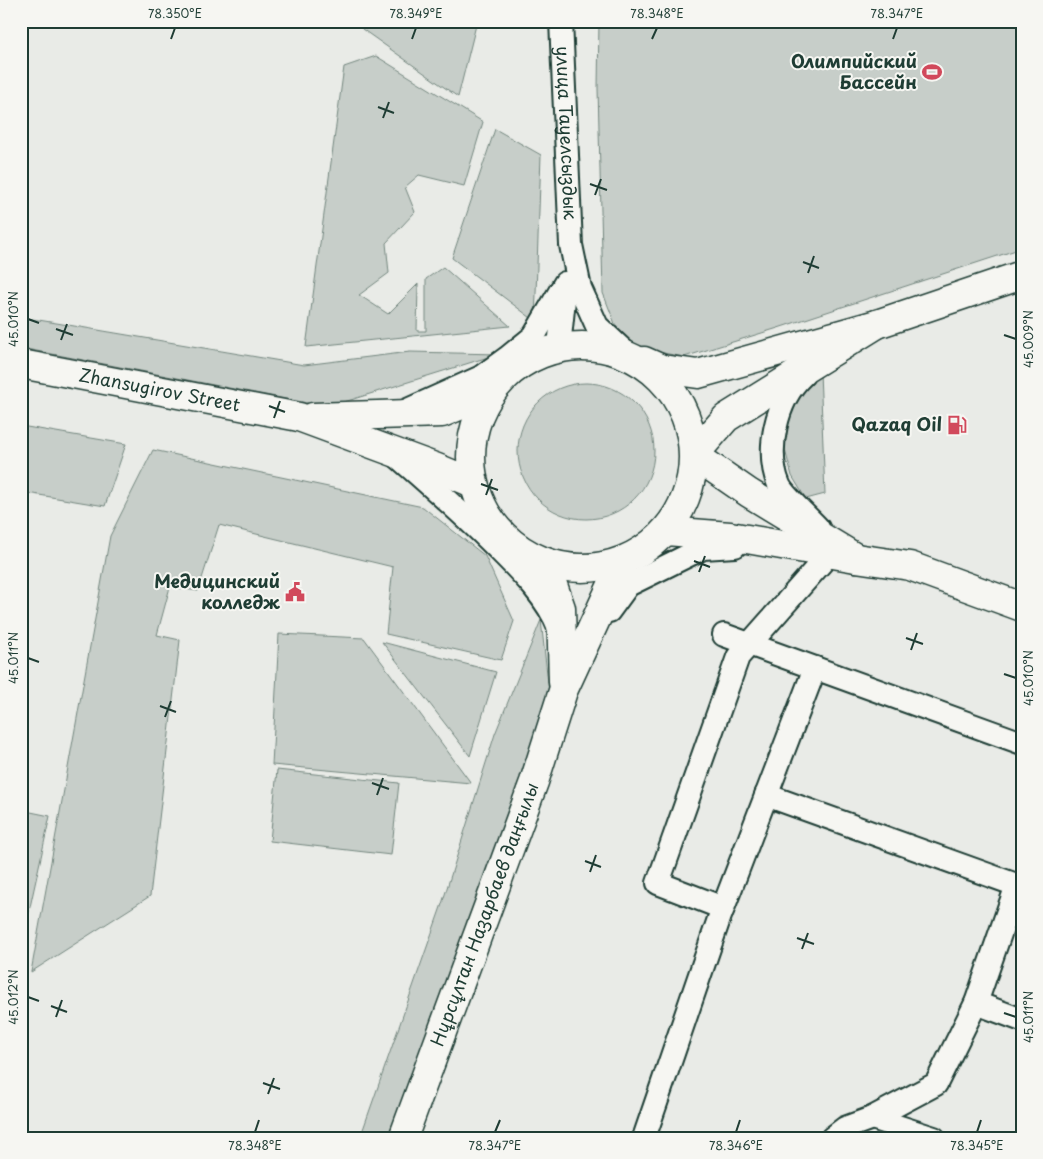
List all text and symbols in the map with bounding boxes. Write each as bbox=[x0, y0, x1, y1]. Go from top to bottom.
text: 78.350°E bbox=[148, 4, 202, 22]
text: 78.349°E bbox=[389, 4, 443, 22]
text: 78.348°E bbox=[630, 4, 684, 22]
text: 78.347°E bbox=[871, 4, 923, 22]
street label: улица Тауелсыздык bbox=[550, 45, 585, 221]
place label: Олимпийский Бассейн bbox=[791, 47, 917, 95]
sports icon: Олимпийский Бассейн bbox=[921, 61, 943, 83]
text: 45.010°N bbox=[4, 291, 22, 347]
text: 45.009°N bbox=[1019, 310, 1037, 368]
street label: Zhansugirov Street bbox=[77, 360, 243, 418]
place label: Qazaq Oil bbox=[852, 410, 942, 437]
fuel station icon: Qazaq Oil bbox=[946, 414, 968, 436]
place label: Медицинский колледж bbox=[154, 567, 280, 615]
public building icon: Медицинский колледж bbox=[284, 581, 306, 603]
text: 45.011°N bbox=[4, 632, 22, 684]
text: 45.010°N bbox=[1019, 650, 1037, 706]
street label: Нұрсұлтан Назарбаев даңғылы bbox=[423, 778, 545, 1050]
text: 45.012°N bbox=[4, 969, 22, 1025]
text: 45.011°N bbox=[1019, 991, 1037, 1043]
text: 78.348°E bbox=[228, 1136, 282, 1154]
text: 78.347°E bbox=[469, 1136, 521, 1154]
text: 78.346°E bbox=[709, 1136, 763, 1154]
text: 78.345°E bbox=[950, 1136, 1004, 1154]

